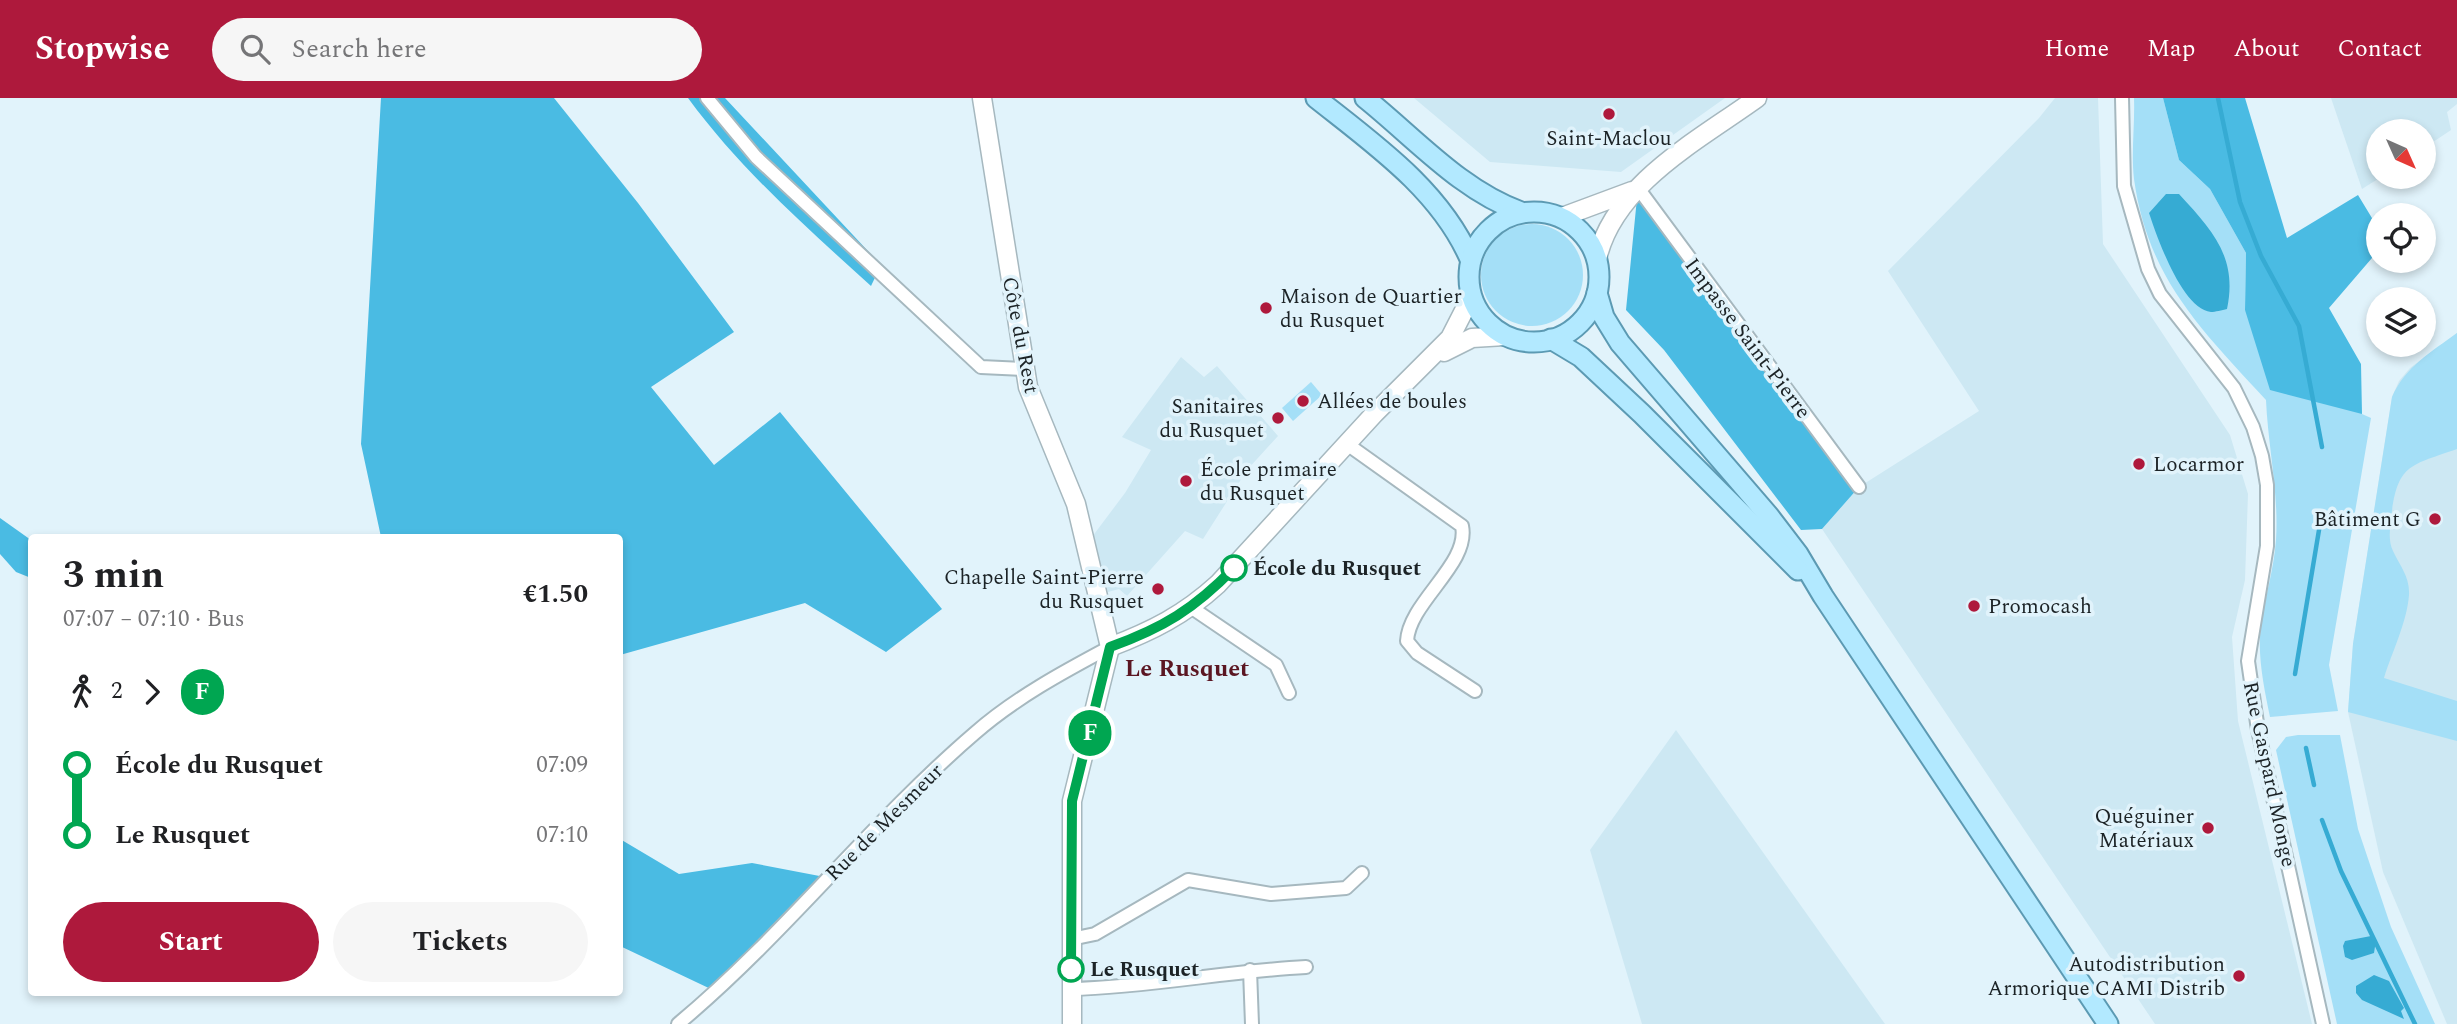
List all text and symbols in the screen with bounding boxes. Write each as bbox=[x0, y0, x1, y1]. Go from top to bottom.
search box bbox=[212, 18, 702, 81]
text: Stopwise bbox=[35, 24, 170, 74]
text: Search here bbox=[292, 29, 427, 69]
icon: search bbox=[236, 30, 274, 68]
text: Home bbox=[2044, 31, 2109, 67]
text: Map bbox=[2147, 31, 2195, 67]
text: About bbox=[2233, 31, 2299, 67]
text: Contact bbox=[2337, 31, 2422, 67]
marker: Saint-Maclou bbox=[1601, 106, 1617, 122]
north arrow bbox=[2366, 119, 2436, 189]
map controls bbox=[2366, 119, 2436, 357]
place label: Saint-Maclou bbox=[1546, 123, 1672, 155]
button: locate bbox=[2366, 203, 2436, 273]
street label: Impasse Saint-Pierre bbox=[1676, 251, 1818, 426]
street label: Côte du Rest bbox=[993, 274, 1047, 396]
place label: Maison de Quartier du Rusquet bbox=[1280, 281, 1462, 337]
button: layers bbox=[2366, 287, 2436, 357]
marker: Maison de Quartier du Rusquet bbox=[1258, 300, 1274, 316]
place label: Allées de boules bbox=[1317, 386, 1467, 418]
place label: Sanitaires du Rusquet bbox=[1159, 391, 1264, 447]
marker: Allées de boules bbox=[1295, 393, 1311, 409]
marker: Sanitaires du Rusquet bbox=[1270, 410, 1286, 426]
place label: Locarmor bbox=[2153, 449, 2244, 481]
place label: École primaire du Rusquet bbox=[1200, 454, 1337, 510]
marker: Locarmor bbox=[2131, 456, 2147, 472]
marker: École primaire du Rusquet bbox=[1178, 473, 1194, 489]
place label: Bâtiment G bbox=[2314, 504, 2421, 536]
marker: Bâtiment G bbox=[2427, 511, 2443, 527]
text: 3 min bbox=[63, 547, 164, 605]
place label: École du Rusquet bbox=[1253, 553, 1421, 585]
marker: École du Rusquet bbox=[1221, 555, 1247, 581]
place label: Chapelle Saint-Pierre du Rusquet bbox=[944, 562, 1144, 618]
text: €1.50 bbox=[523, 574, 588, 614]
marker: Chapelle Saint-Pierre du Rusquet bbox=[1150, 581, 1166, 597]
place label: Promocash bbox=[1988, 591, 2092, 623]
marker: Promocash bbox=[1966, 598, 1982, 614]
text: 07:07 – 07:10 · Bus bbox=[63, 602, 245, 637]
district label: Le Rusquet bbox=[1125, 651, 1249, 687]
icon: walk bbox=[63, 673, 101, 711]
icon: forward bbox=[133, 673, 171, 711]
text: 2 bbox=[111, 674, 123, 709]
text: F bbox=[195, 674, 210, 710]
street label: Rue Gaspard Monge bbox=[2234, 678, 2304, 870]
line badge: F bbox=[1067, 710, 1113, 756]
text: F bbox=[1082, 715, 1098, 751]
text: École du Rusquet bbox=[115, 745, 323, 785]
text: 07:09 bbox=[536, 748, 588, 783]
street label: Rue de Mesmeur bbox=[818, 756, 951, 889]
place label: Quéguiner Matériaux bbox=[2095, 801, 2194, 857]
text: Le Rusquet bbox=[115, 815, 250, 855]
text: 07:10 bbox=[536, 818, 588, 853]
marker: Quéguiner Matériaux bbox=[2200, 820, 2216, 836]
button: Start bbox=[63, 902, 319, 982]
button: Tickets bbox=[333, 902, 588, 982]
place label: Autodistribution Armorique CAMI Distrib bbox=[1988, 949, 2225, 1005]
place label: Le Rusquet bbox=[1090, 954, 1199, 986]
marker: Le Rusquet bbox=[1058, 956, 1084, 982]
marker: Autodistribution Armorique CAMI Distrib bbox=[2231, 968, 2247, 984]

